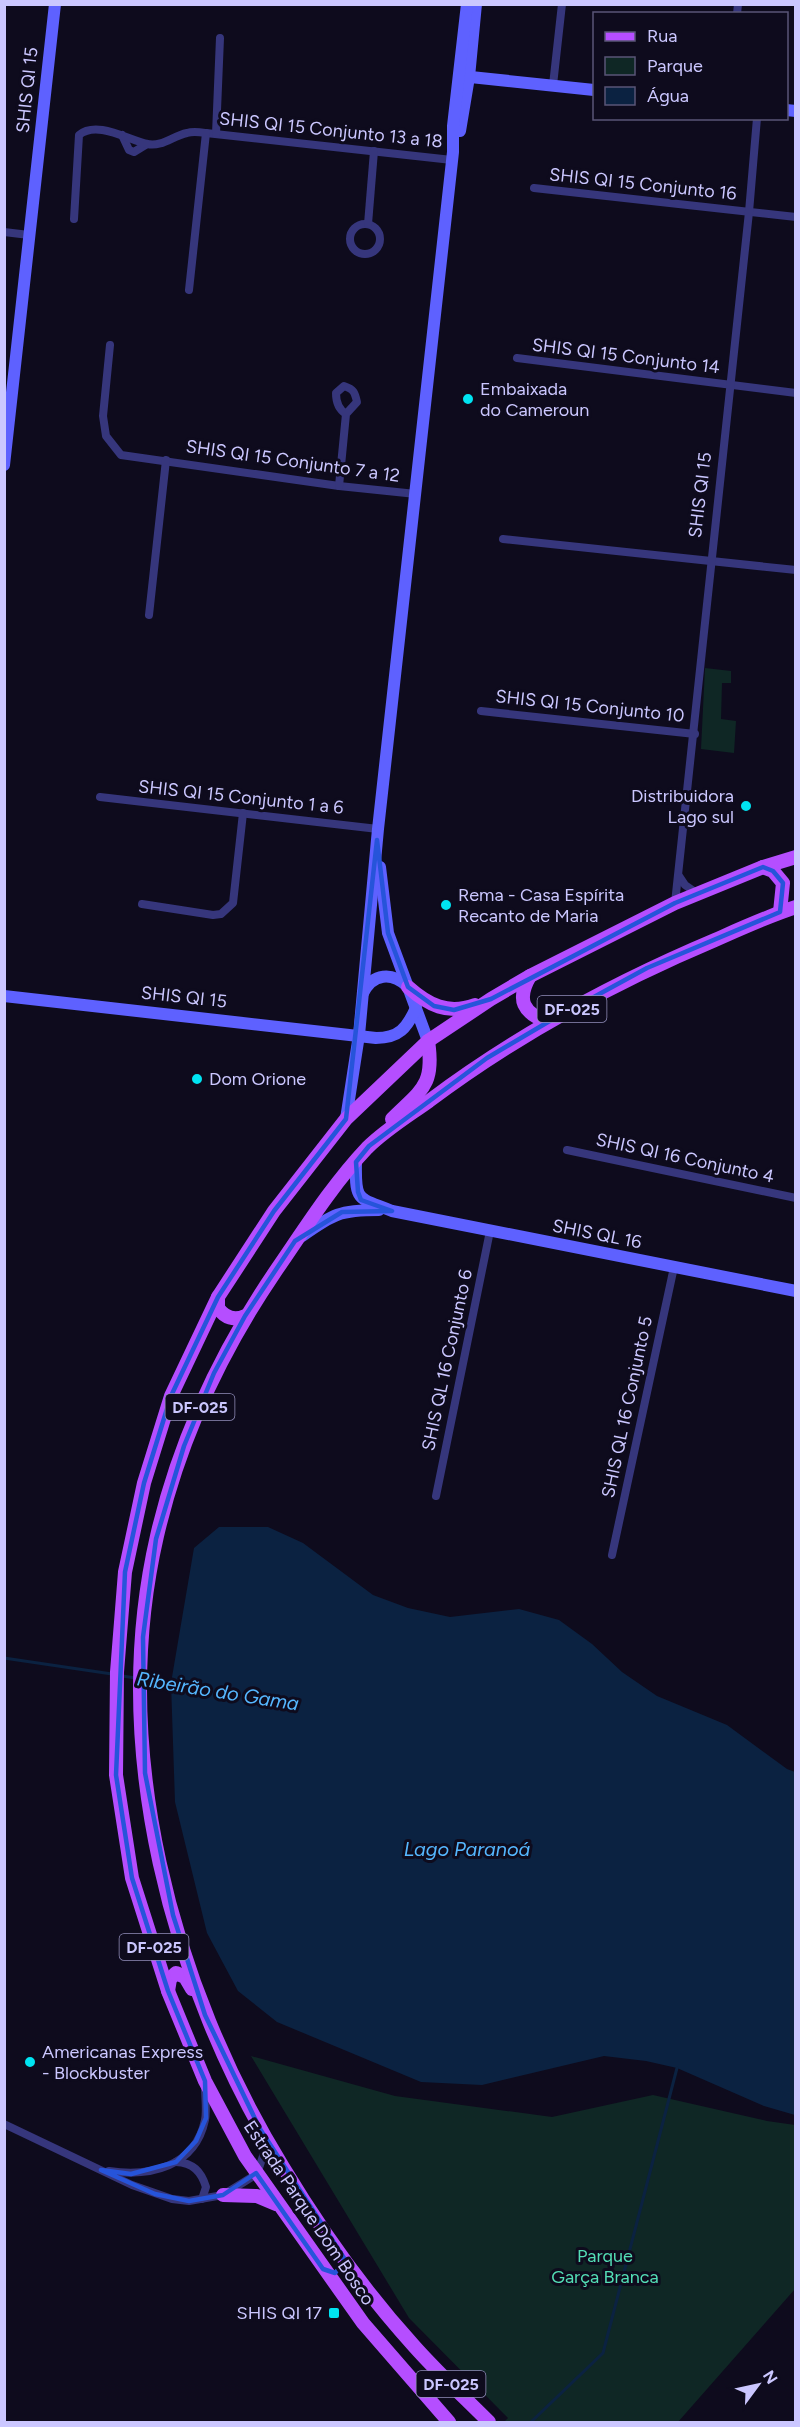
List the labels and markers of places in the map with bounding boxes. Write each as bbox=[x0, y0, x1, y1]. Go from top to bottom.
place label: Embaixada do Cameroun bbox=[480, 378, 589, 421]
marker: Embaixada do Cameroun bbox=[461, 392, 475, 406]
place label: Distribuidora Lago sul bbox=[631, 785, 734, 828]
marker: Distribuidora Lago sul bbox=[739, 799, 753, 813]
place label: Rema - Casa Espírita Recanto de Maria bbox=[458, 884, 624, 927]
marker: Rema - Casa Espírita Recanto de Maria bbox=[439, 898, 453, 912]
place label: Dom Orione bbox=[209, 1068, 306, 1090]
marker: Dom Orione bbox=[190, 1072, 204, 1086]
place label: Americanas Express - Blockbuster bbox=[42, 2041, 203, 2084]
marker: Americanas Express - Blockbuster bbox=[23, 2055, 37, 2069]
place label: SHIS QI 17 bbox=[237, 2302, 322, 2324]
marker: SHIS QI 17 bbox=[327, 2306, 341, 2320]

